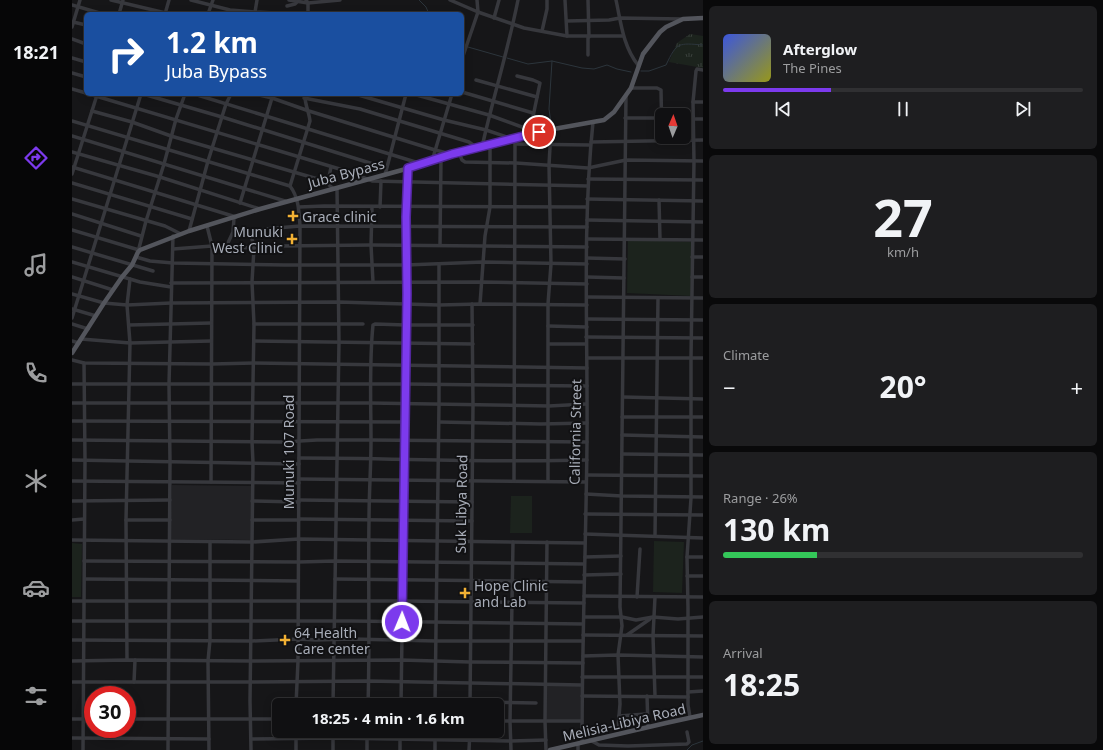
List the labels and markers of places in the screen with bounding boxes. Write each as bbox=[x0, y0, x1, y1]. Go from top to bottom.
pin bbox=[522, 115, 556, 149]
place label: Grace clinic bbox=[302, 207, 377, 226]
marker: Grace clinic bbox=[287, 210, 299, 222]
place label: Munuki West Clinic bbox=[212, 222, 283, 257]
marker: Munuki West Clinic bbox=[286, 233, 298, 245]
place label: Hope Clinic and Lab bbox=[474, 576, 548, 611]
marker: Hope Clinic and Lab bbox=[459, 587, 471, 599]
place label: 64 Health Care center bbox=[294, 623, 370, 658]
marker: 64 Health Care center bbox=[279, 634, 291, 646]

